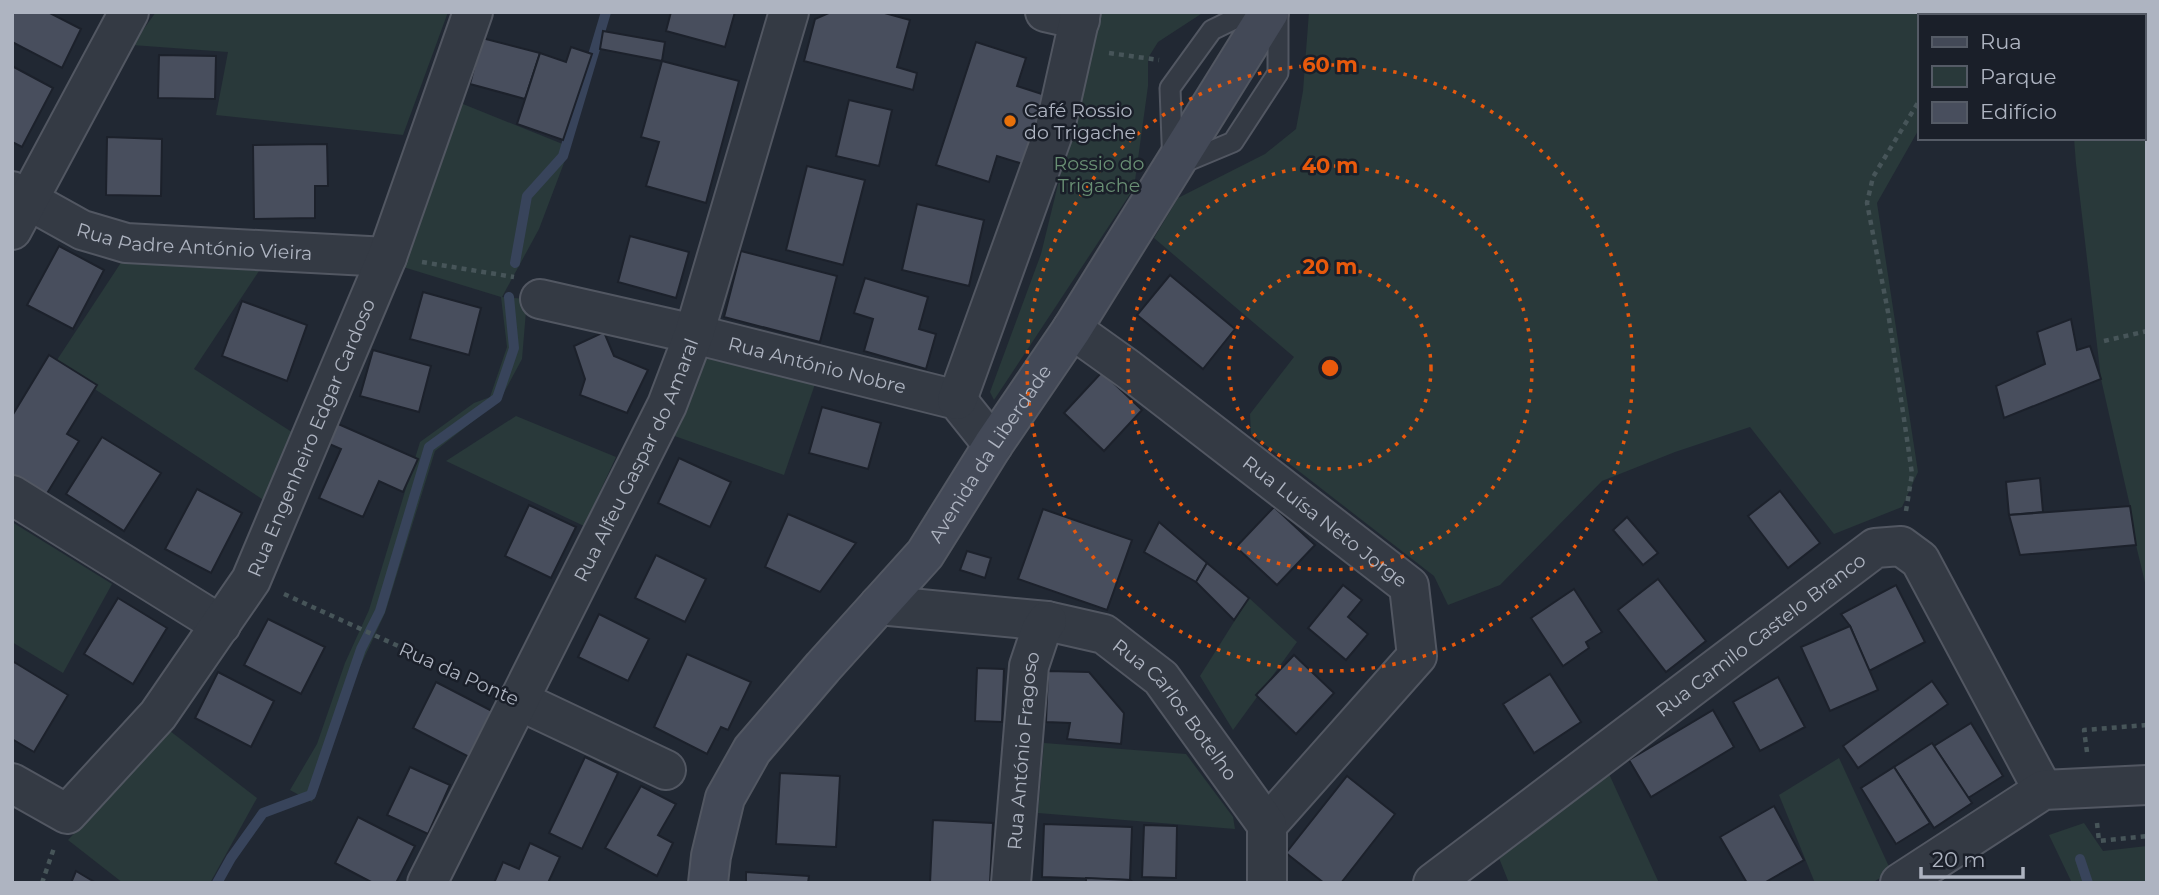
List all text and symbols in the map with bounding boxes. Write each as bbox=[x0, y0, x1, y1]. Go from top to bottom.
legend bbox=[1918, 14, 2145, 140]
text: Rua bbox=[1980, 29, 2022, 54]
text: 60 m bbox=[1302, 52, 1358, 77]
text: Parque bbox=[1980, 64, 2056, 89]
place label: Café Rossio do Trigache bbox=[1024, 99, 1136, 144]
text: Edifício bbox=[1980, 99, 2057, 124]
marker: Café Rossio do Trigache bbox=[1002, 113, 1018, 129]
park label: Rossio do Trigache bbox=[1054, 152, 1145, 197]
text: 40 m bbox=[1302, 153, 1358, 178]
street label: Rua Padre António Vieira bbox=[74, 218, 313, 264]
text: 20 m bbox=[1303, 254, 1357, 279]
street label: Rua Engenheiro Edgar Cardoso bbox=[242, 295, 380, 580]
street label: Rua António Nobre bbox=[726, 332, 909, 398]
street label: Rua Alfeu Gaspar do Amaral bbox=[569, 335, 703, 586]
centre of rings bbox=[1318, 356, 1342, 380]
street label: Avenida da Liberdade bbox=[924, 360, 1056, 547]
street label: Rua Luísa Neto Jorge bbox=[1238, 451, 1412, 592]
street label: Rua Camilo Castelo Branco bbox=[1651, 548, 1870, 722]
street label: Rua Carlos Botelho bbox=[1108, 634, 1242, 785]
street label: Rua da Ponte bbox=[396, 637, 522, 711]
street label: Rua António Fragoso bbox=[1002, 648, 1045, 851]
scale bar bbox=[1921, 836, 2022, 880]
text: 20 m bbox=[1932, 847, 1986, 872]

